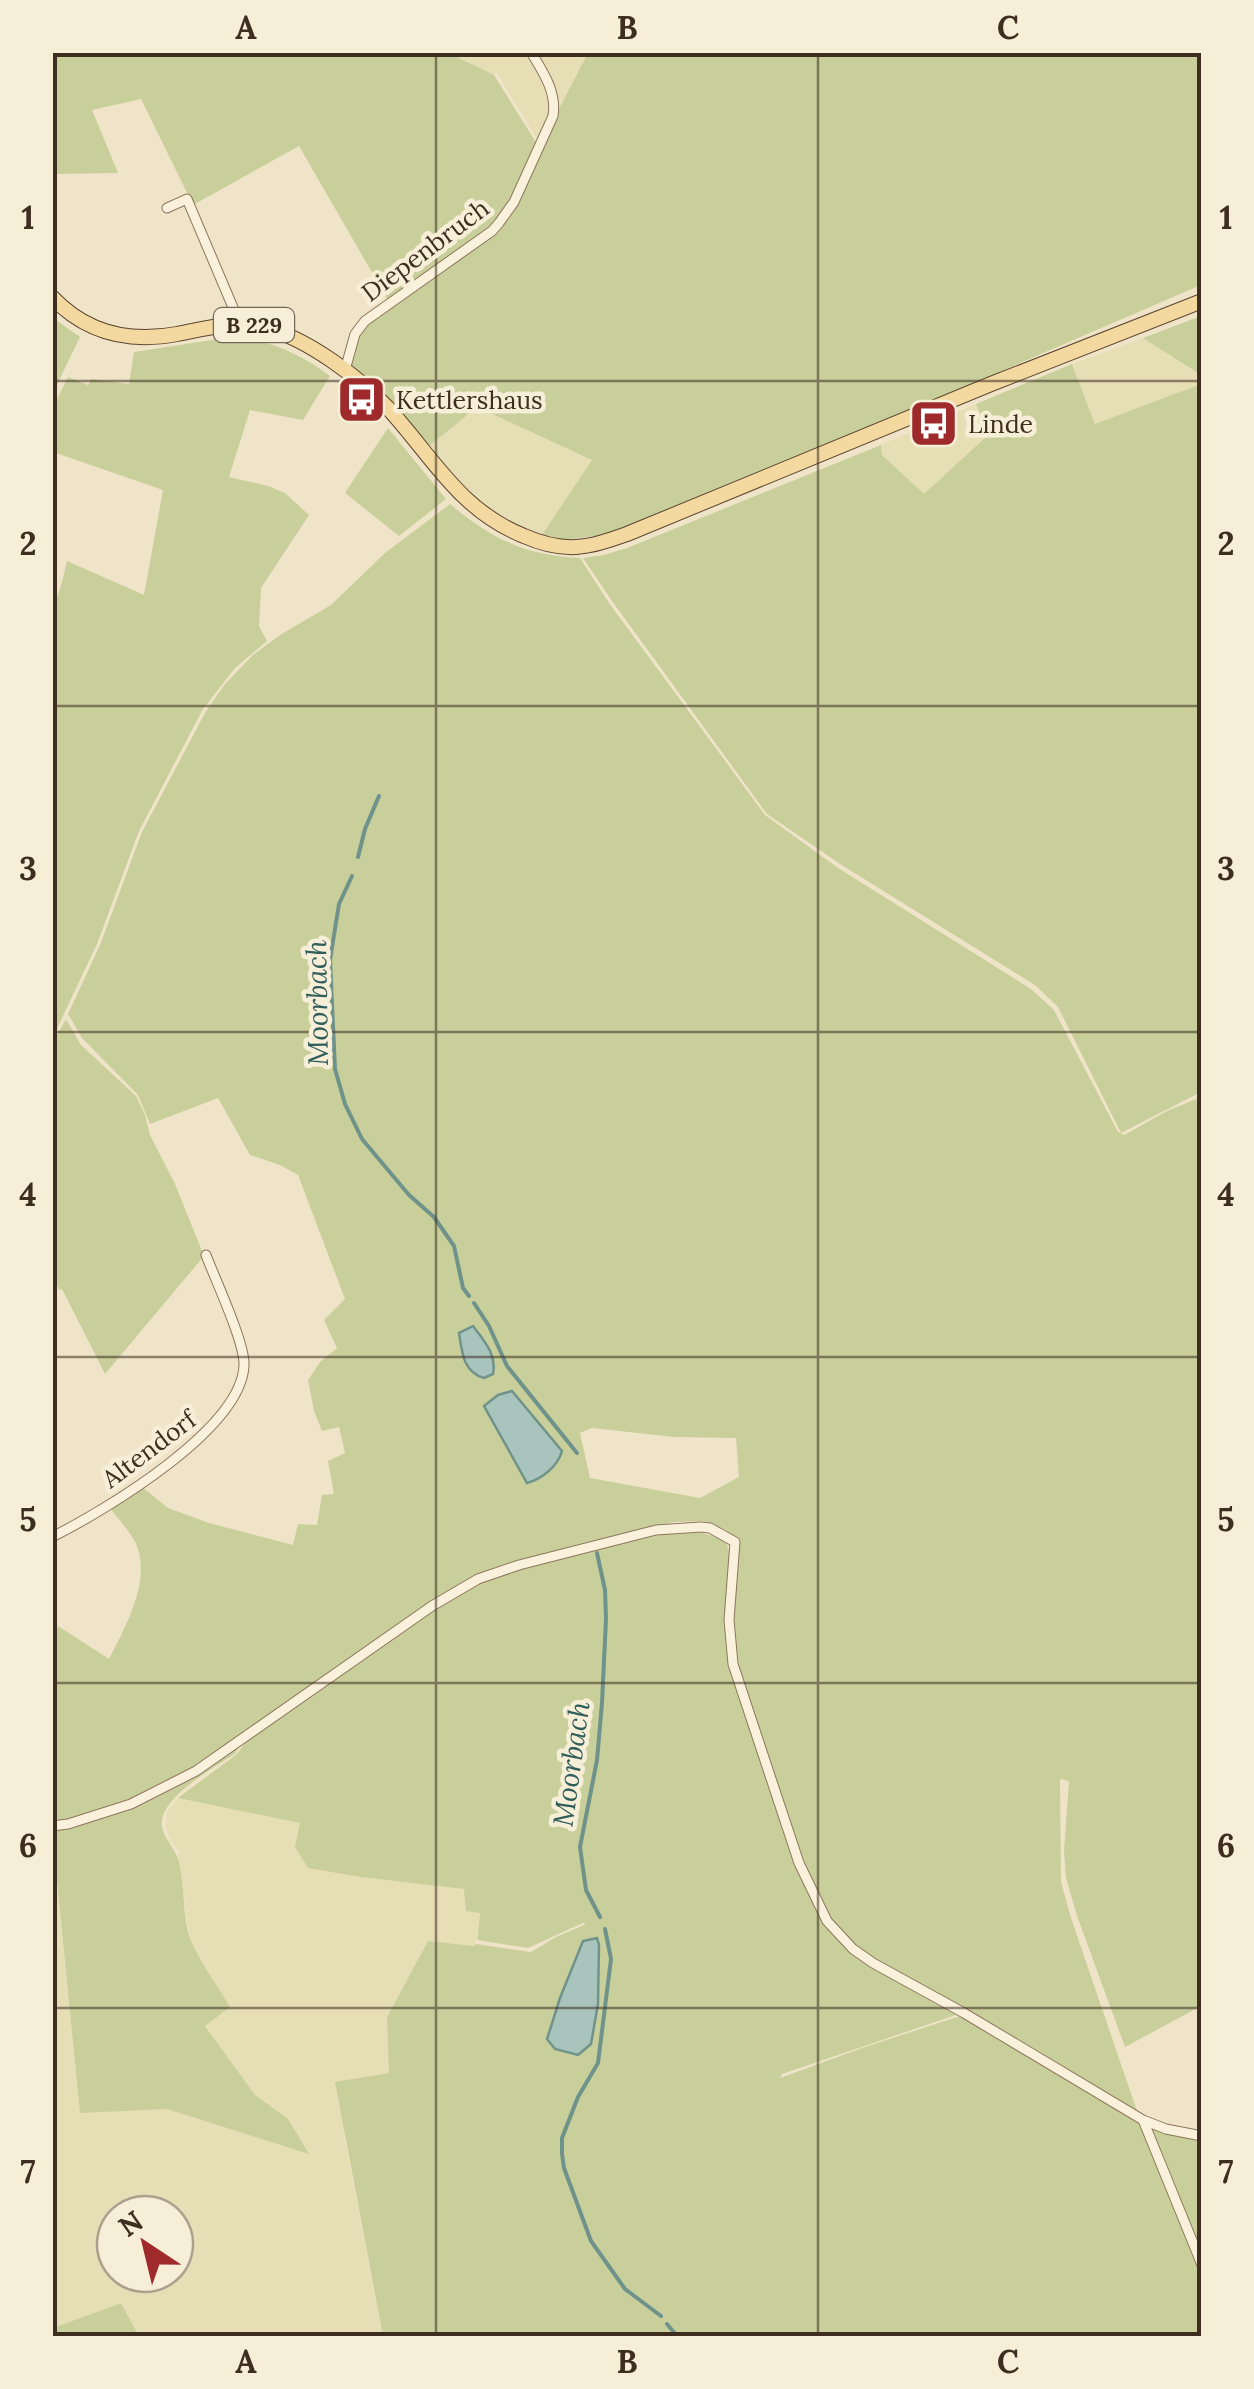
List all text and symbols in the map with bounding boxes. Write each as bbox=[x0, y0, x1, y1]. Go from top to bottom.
text: A bbox=[235, 7, 257, 48]
text: B bbox=[616, 7, 638, 48]
text: C bbox=[997, 7, 1019, 48]
street label: Diepenbruch bbox=[355, 192, 495, 308]
text: 1 bbox=[22, 197, 35, 238]
text: 1 bbox=[1220, 197, 1233, 238]
road number: B 229 bbox=[214, 308, 294, 342]
bus stop icon: Kettlershaus bbox=[335, 374, 387, 426]
place label: Kettlershaus bbox=[396, 384, 543, 416]
bus stop icon: Linde bbox=[907, 398, 959, 450]
place label: Linde bbox=[968, 408, 1033, 440]
text: 2 bbox=[19, 523, 37, 564]
text: 2 bbox=[1217, 523, 1235, 564]
text: 3 bbox=[19, 848, 37, 889]
text: 3 bbox=[1217, 848, 1235, 889]
water label: Moorbach bbox=[298, 940, 336, 1066]
text: 4 bbox=[19, 1174, 37, 1215]
text: 4 bbox=[1217, 1174, 1235, 1215]
street label: Altendorf bbox=[95, 1402, 204, 1495]
text: 5 bbox=[19, 1499, 37, 1540]
text: 5 bbox=[1217, 1499, 1235, 1540]
water label: Moorbach bbox=[544, 1699, 598, 1829]
text: 6 bbox=[19, 1825, 37, 1866]
text: 6 bbox=[1217, 1825, 1235, 1866]
text: 7 bbox=[20, 2151, 36, 2192]
text: 7 bbox=[1218, 2151, 1234, 2192]
north arrow bbox=[95, 2194, 195, 2294]
text: N bbox=[111, 2203, 150, 2244]
text: A bbox=[235, 2341, 257, 2382]
text: B bbox=[616, 2341, 638, 2382]
text: C bbox=[997, 2341, 1019, 2382]

